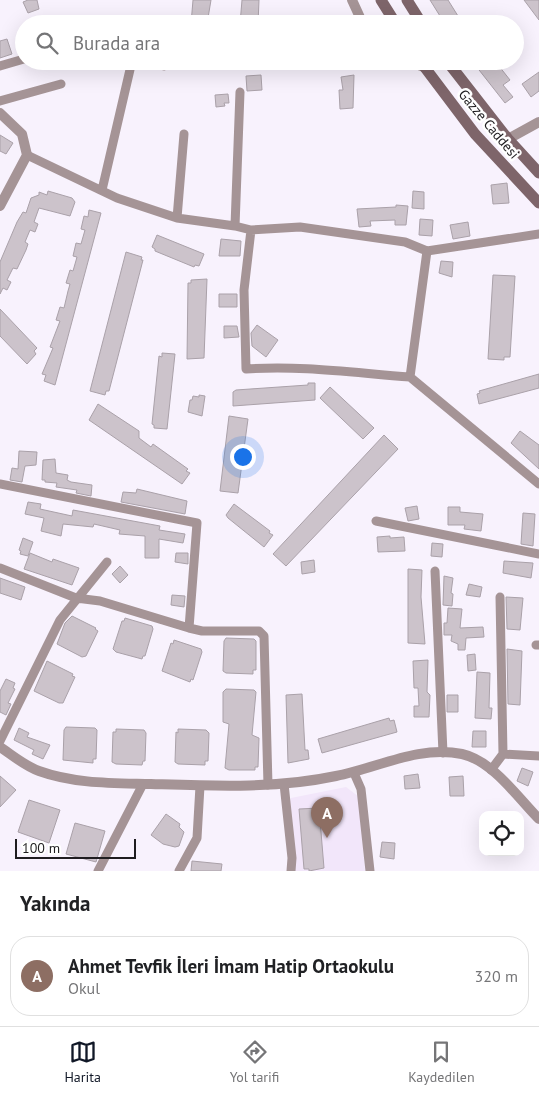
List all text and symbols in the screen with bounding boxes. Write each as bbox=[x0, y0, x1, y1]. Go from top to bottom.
search box bbox=[15, 15, 524, 70]
icon: search bbox=[33, 29, 61, 57]
text: Burada ara bbox=[73, 31, 160, 55]
street label: Gazze Caddesi bbox=[455, 86, 523, 162]
your location bbox=[230, 444, 256, 470]
pin: A bbox=[311, 797, 343, 838]
map controls bbox=[479, 811, 524, 856]
button: locate bbox=[479, 811, 524, 856]
scale bar bbox=[15, 836, 136, 859]
text: 100 m bbox=[22, 839, 60, 857]
text: Yakında bbox=[20, 890, 90, 917]
text: Ahmet Tevfik İleri İmam Hatip Ortaokulu bbox=[68, 954, 394, 978]
text: A bbox=[32, 966, 42, 986]
text: 320 m bbox=[475, 966, 518, 986]
text: Okul bbox=[68, 978, 100, 998]
tab: Harita bbox=[64, 1038, 101, 1086]
tab: Yol tarifi bbox=[230, 1038, 279, 1086]
tab: Kaydedilen bbox=[408, 1038, 475, 1086]

